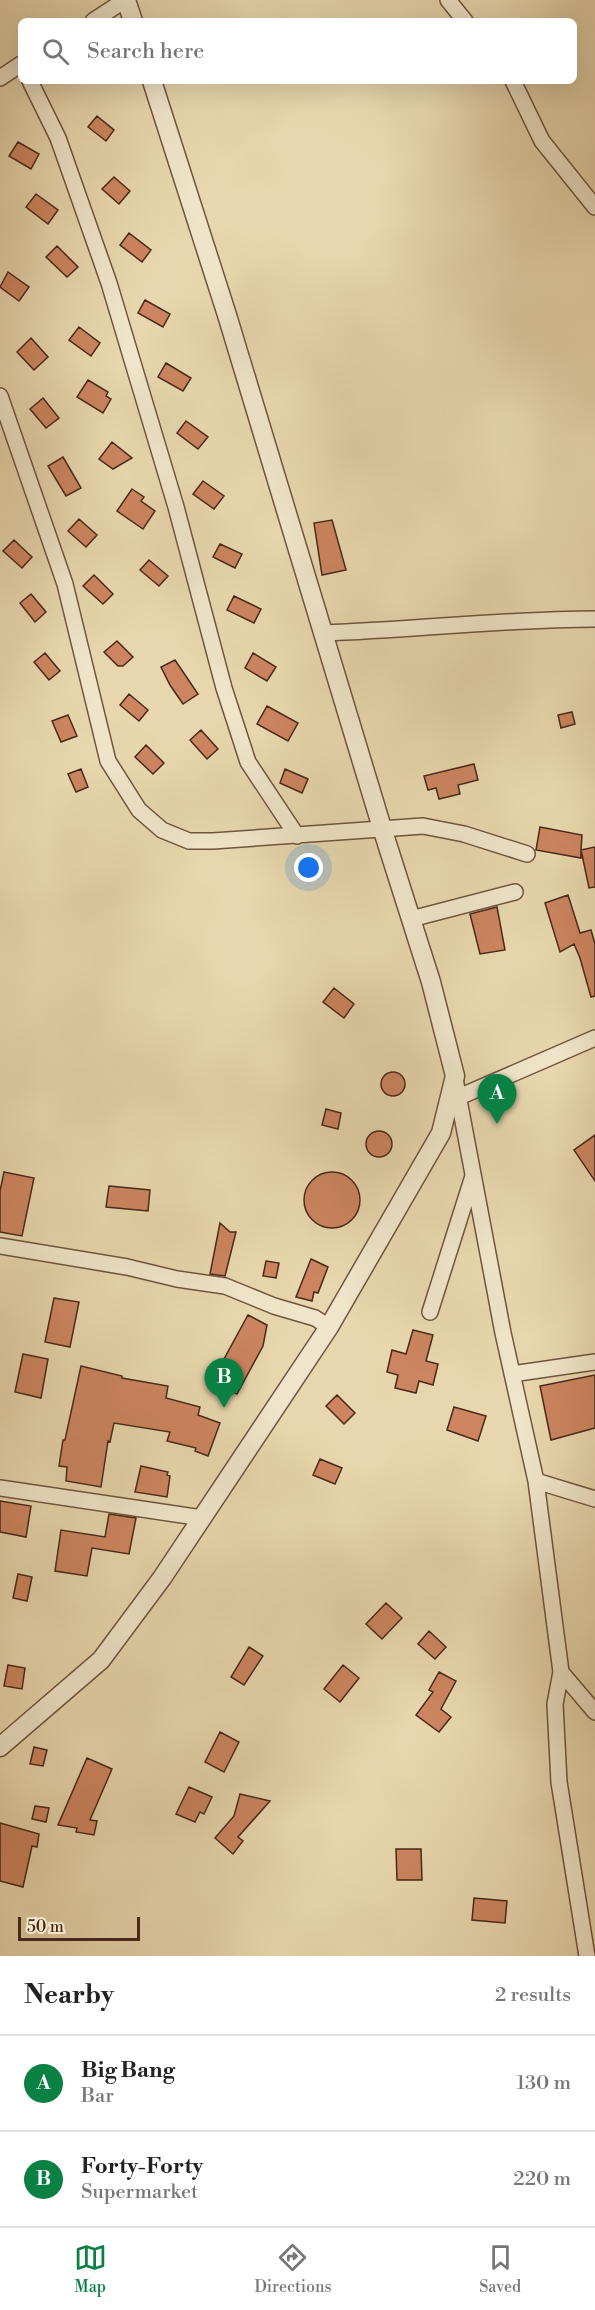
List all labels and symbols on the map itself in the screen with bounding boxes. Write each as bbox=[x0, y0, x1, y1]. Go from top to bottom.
your location bbox=[294, 853, 323, 882]
pin: A bbox=[478, 1074, 516, 1124]
pin: B bbox=[204, 1358, 244, 1408]
scale bar bbox=[18, 1914, 140, 1942]

